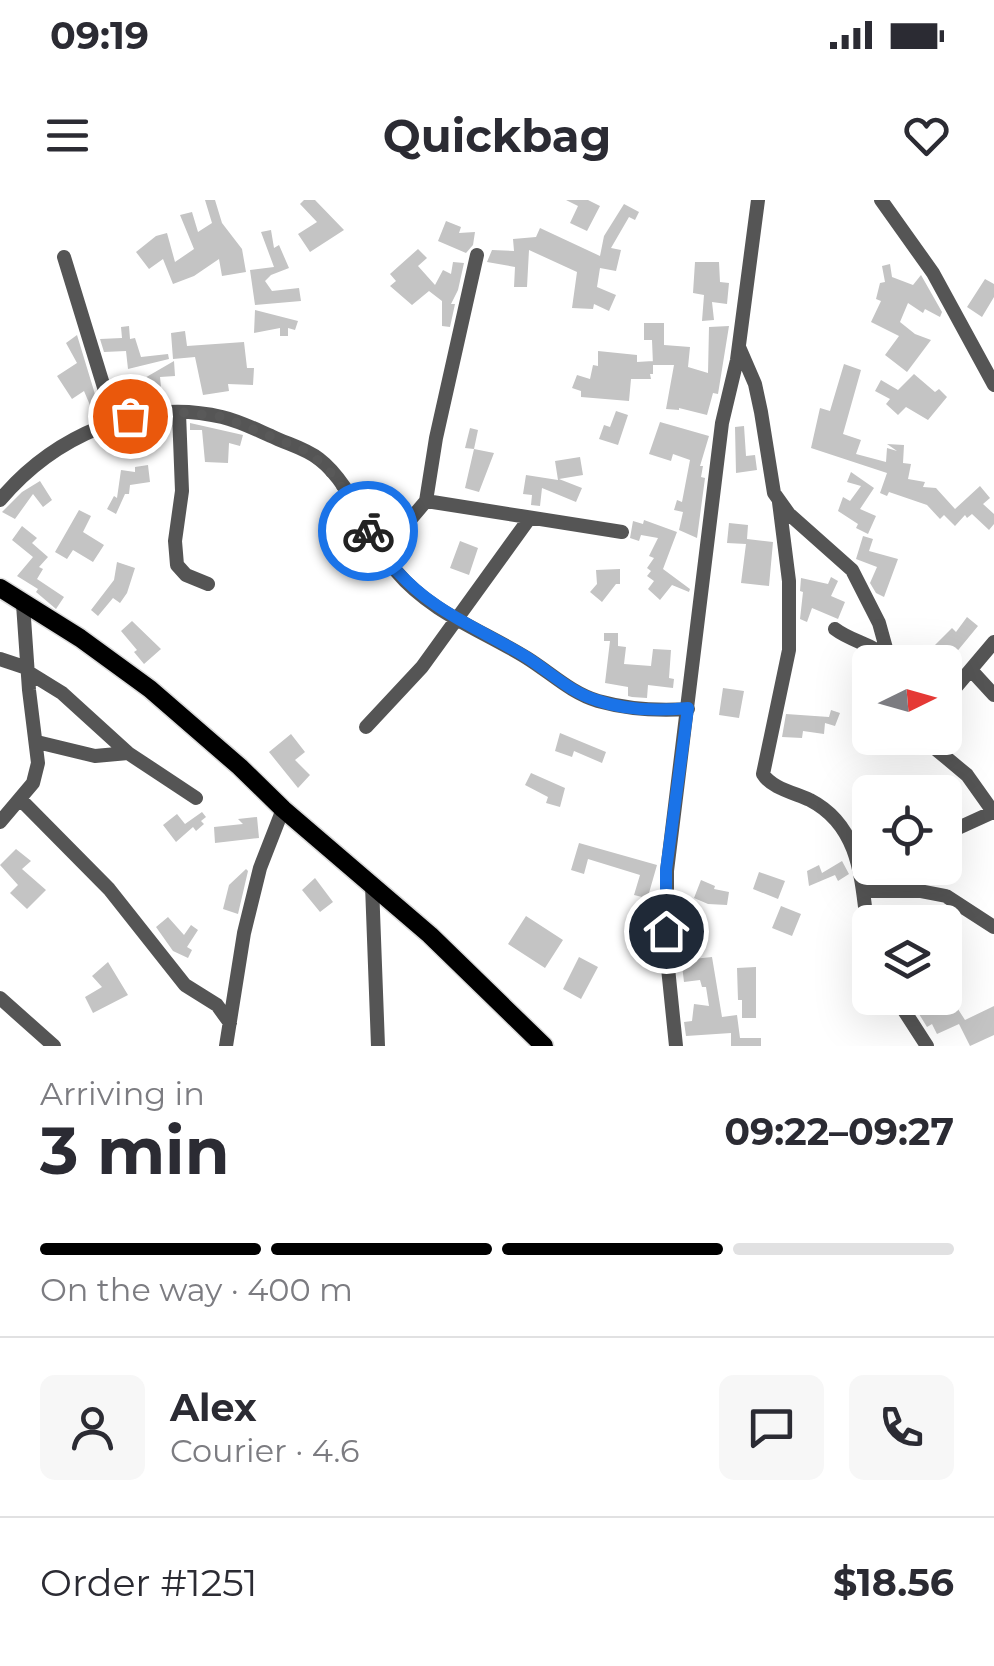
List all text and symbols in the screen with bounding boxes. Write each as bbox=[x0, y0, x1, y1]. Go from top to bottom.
text: 09:19 bbox=[50, 12, 149, 59]
icon: menu bbox=[40, 108, 95, 163]
text: Quickbag bbox=[383, 108, 611, 163]
icon: heart bbox=[899, 108, 954, 163]
pin bbox=[88, 374, 173, 459]
icon: bag bbox=[103, 389, 158, 444]
courier bbox=[318, 481, 418, 581]
icon: bike bbox=[341, 504, 396, 559]
north arrow bbox=[852, 645, 962, 755]
map controls bbox=[852, 645, 962, 1015]
button: locate bbox=[852, 775, 962, 885]
pin bbox=[624, 889, 709, 974]
icon: home bbox=[639, 904, 694, 959]
button: layers bbox=[852, 905, 962, 1015]
text: Arriving in bbox=[40, 1074, 205, 1113]
text: 09:22–09:27 bbox=[724, 1108, 954, 1155]
text: 3 min bbox=[40, 1111, 230, 1190]
text: On the way · 400 m bbox=[40, 1270, 353, 1309]
button: person bbox=[40, 1375, 145, 1480]
button: chat bbox=[719, 1375, 824, 1480]
button: phone bbox=[849, 1375, 954, 1480]
text: Alex bbox=[170, 1384, 257, 1431]
text: Courier · 4.6 bbox=[170, 1431, 359, 1470]
text: Order #1251 bbox=[40, 1559, 258, 1606]
text: $18.56 bbox=[833, 1559, 954, 1606]

